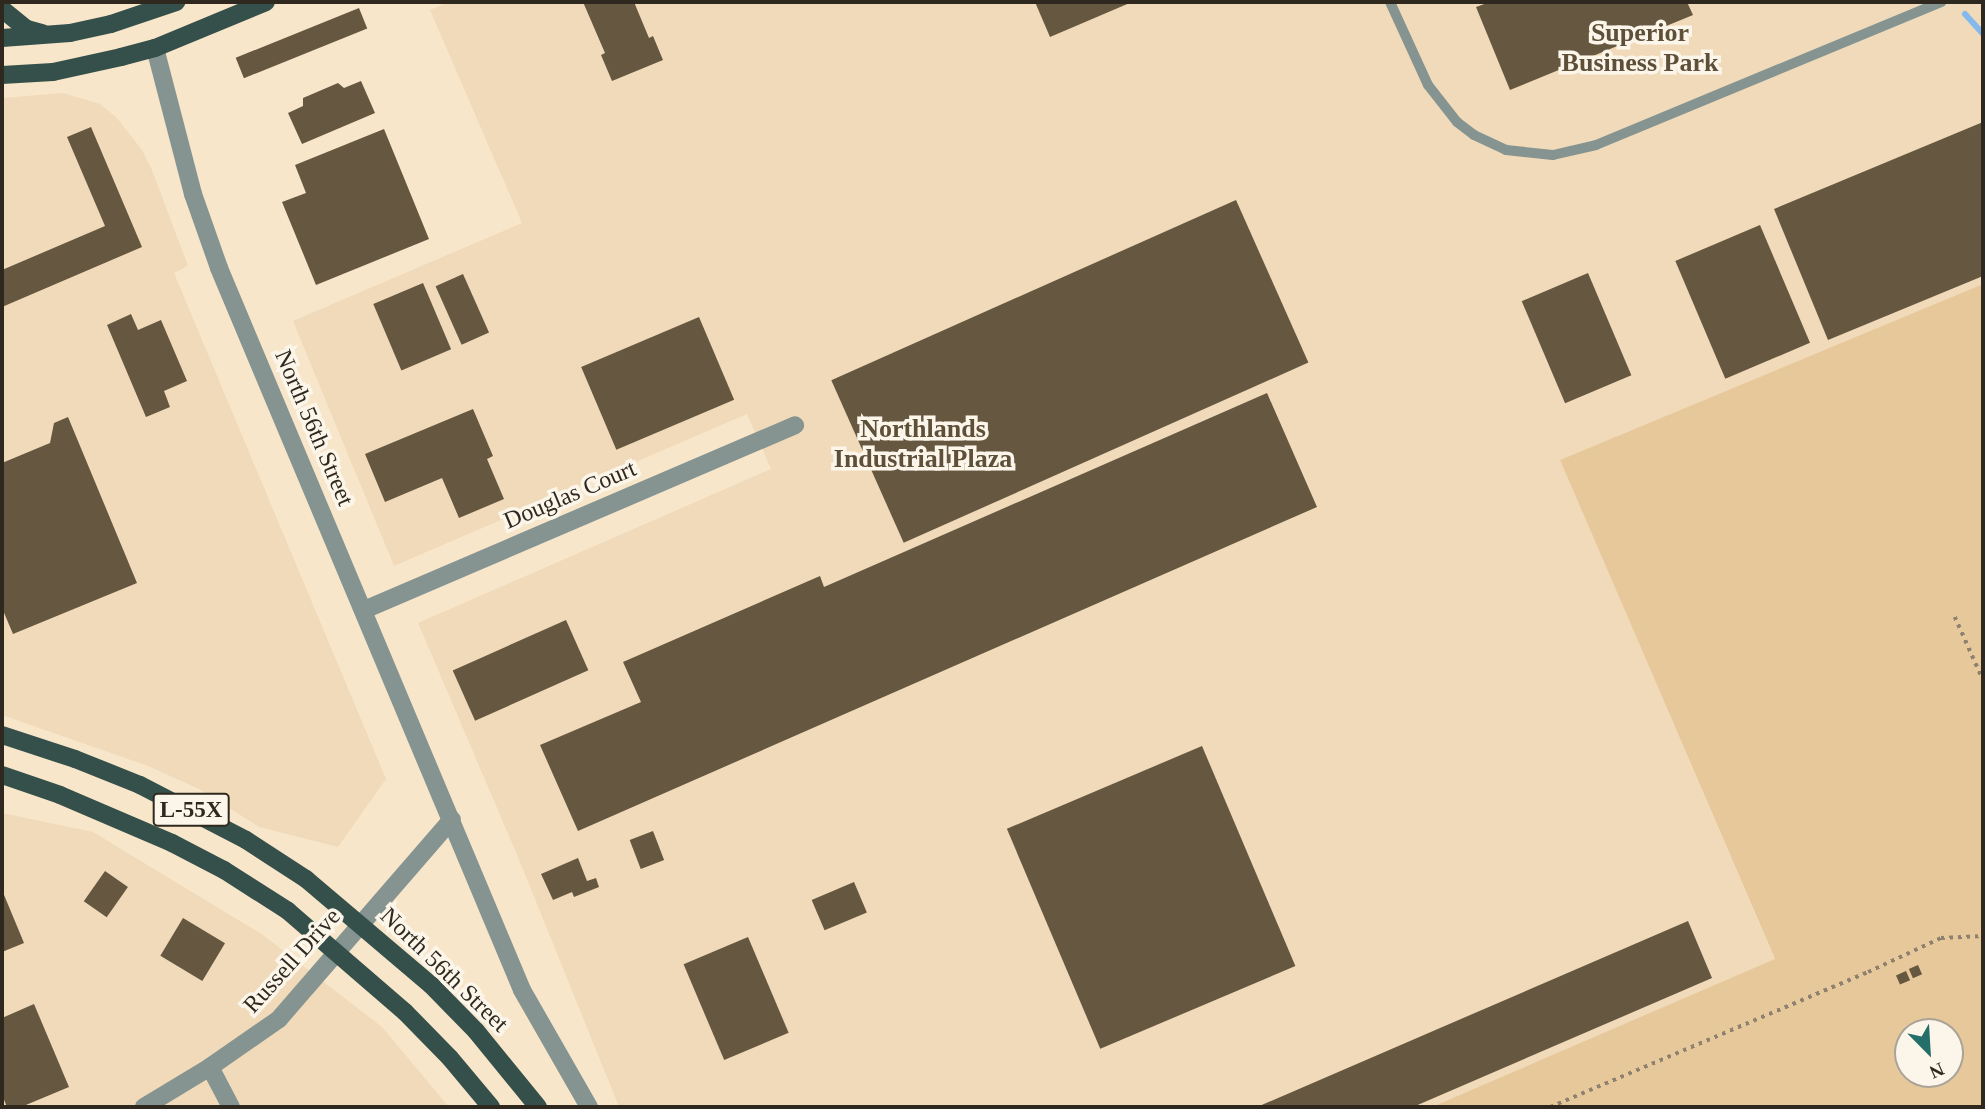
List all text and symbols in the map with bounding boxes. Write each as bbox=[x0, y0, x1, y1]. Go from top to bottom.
district label: Superior Business Park bbox=[1562, 17, 1718, 78]
street label: North 56th Street bbox=[268, 346, 360, 510]
district label: Northlands Industrial Plaza bbox=[834, 413, 1012, 474]
street label: Douglas Court bbox=[500, 454, 640, 536]
road number: L-55X bbox=[152, 790, 230, 830]
street label: North 56th Street bbox=[374, 902, 514, 1038]
street label: Russell Drive bbox=[237, 903, 347, 1019]
north arrow bbox=[1894, 1018, 1964, 1088]
text: N bbox=[1926, 1058, 1947, 1083]

